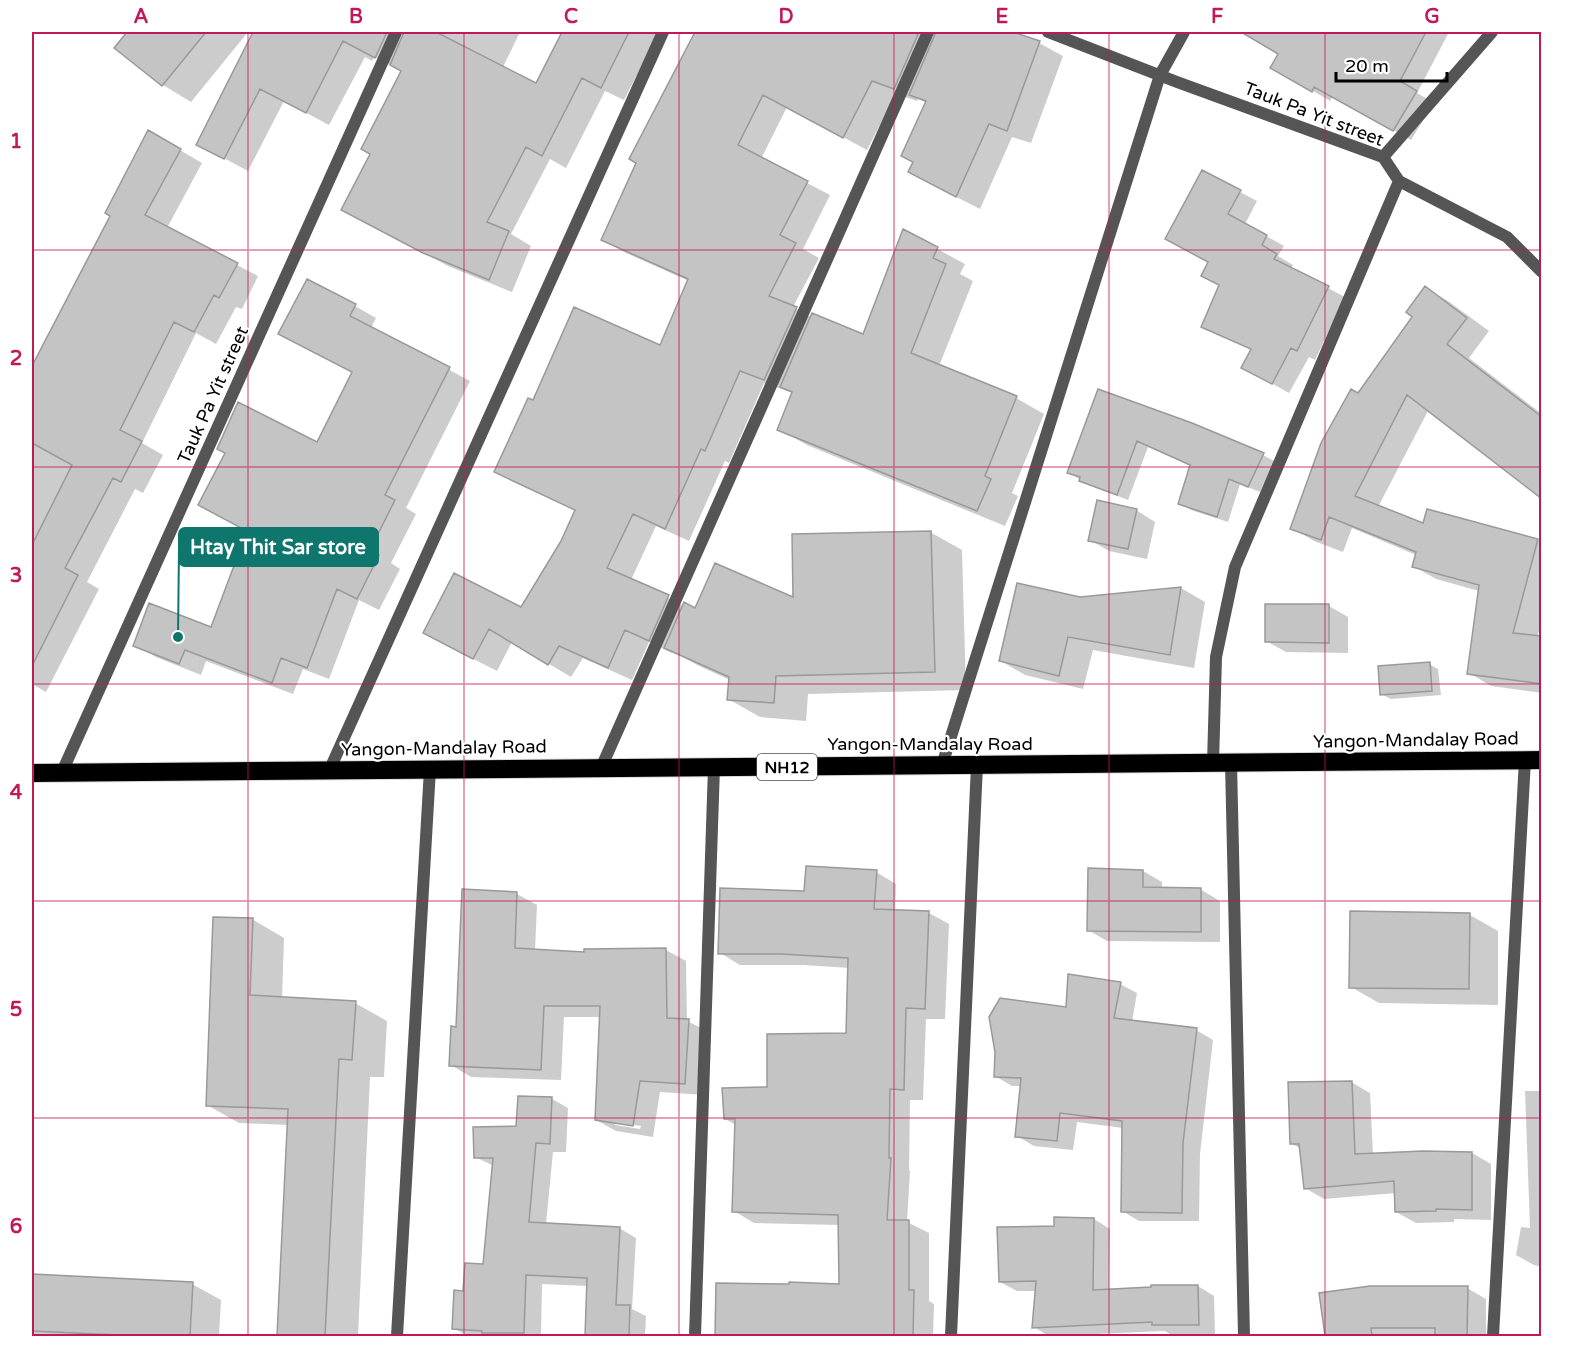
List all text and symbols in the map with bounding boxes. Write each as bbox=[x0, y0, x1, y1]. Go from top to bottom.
text: A bbox=[134, 5, 149, 29]
text: B bbox=[349, 5, 363, 29]
text: C bbox=[564, 5, 578, 29]
text: D bbox=[778, 5, 794, 29]
text: E bbox=[996, 5, 1009, 29]
text: F bbox=[1211, 5, 1223, 29]
text: G bbox=[1424, 5, 1440, 29]
scale bar bbox=[1336, 45, 1447, 83]
text: 20 m bbox=[1345, 55, 1389, 77]
street label: Tauk Pa Yit street bbox=[1241, 77, 1387, 151]
text: 1 bbox=[10, 130, 22, 154]
street label: Tauk Pa Yit street bbox=[173, 323, 253, 467]
text: 2 bbox=[10, 347, 22, 371]
callout: Htay Thit Sar store bbox=[179, 528, 378, 566]
text: Htay Thit Sar store bbox=[190, 536, 366, 560]
text: 3 bbox=[10, 564, 22, 588]
street label: Yangon-Mandalay Road bbox=[1313, 727, 1519, 753]
street label: Yangon-Mandalay Road bbox=[827, 733, 1033, 755]
street label: Yangon-Mandalay Road bbox=[341, 735, 547, 761]
road number: NH12 bbox=[757, 754, 817, 780]
text: 4 bbox=[10, 781, 23, 805]
text: 5 bbox=[10, 998, 22, 1022]
text: 6 bbox=[10, 1215, 22, 1239]

